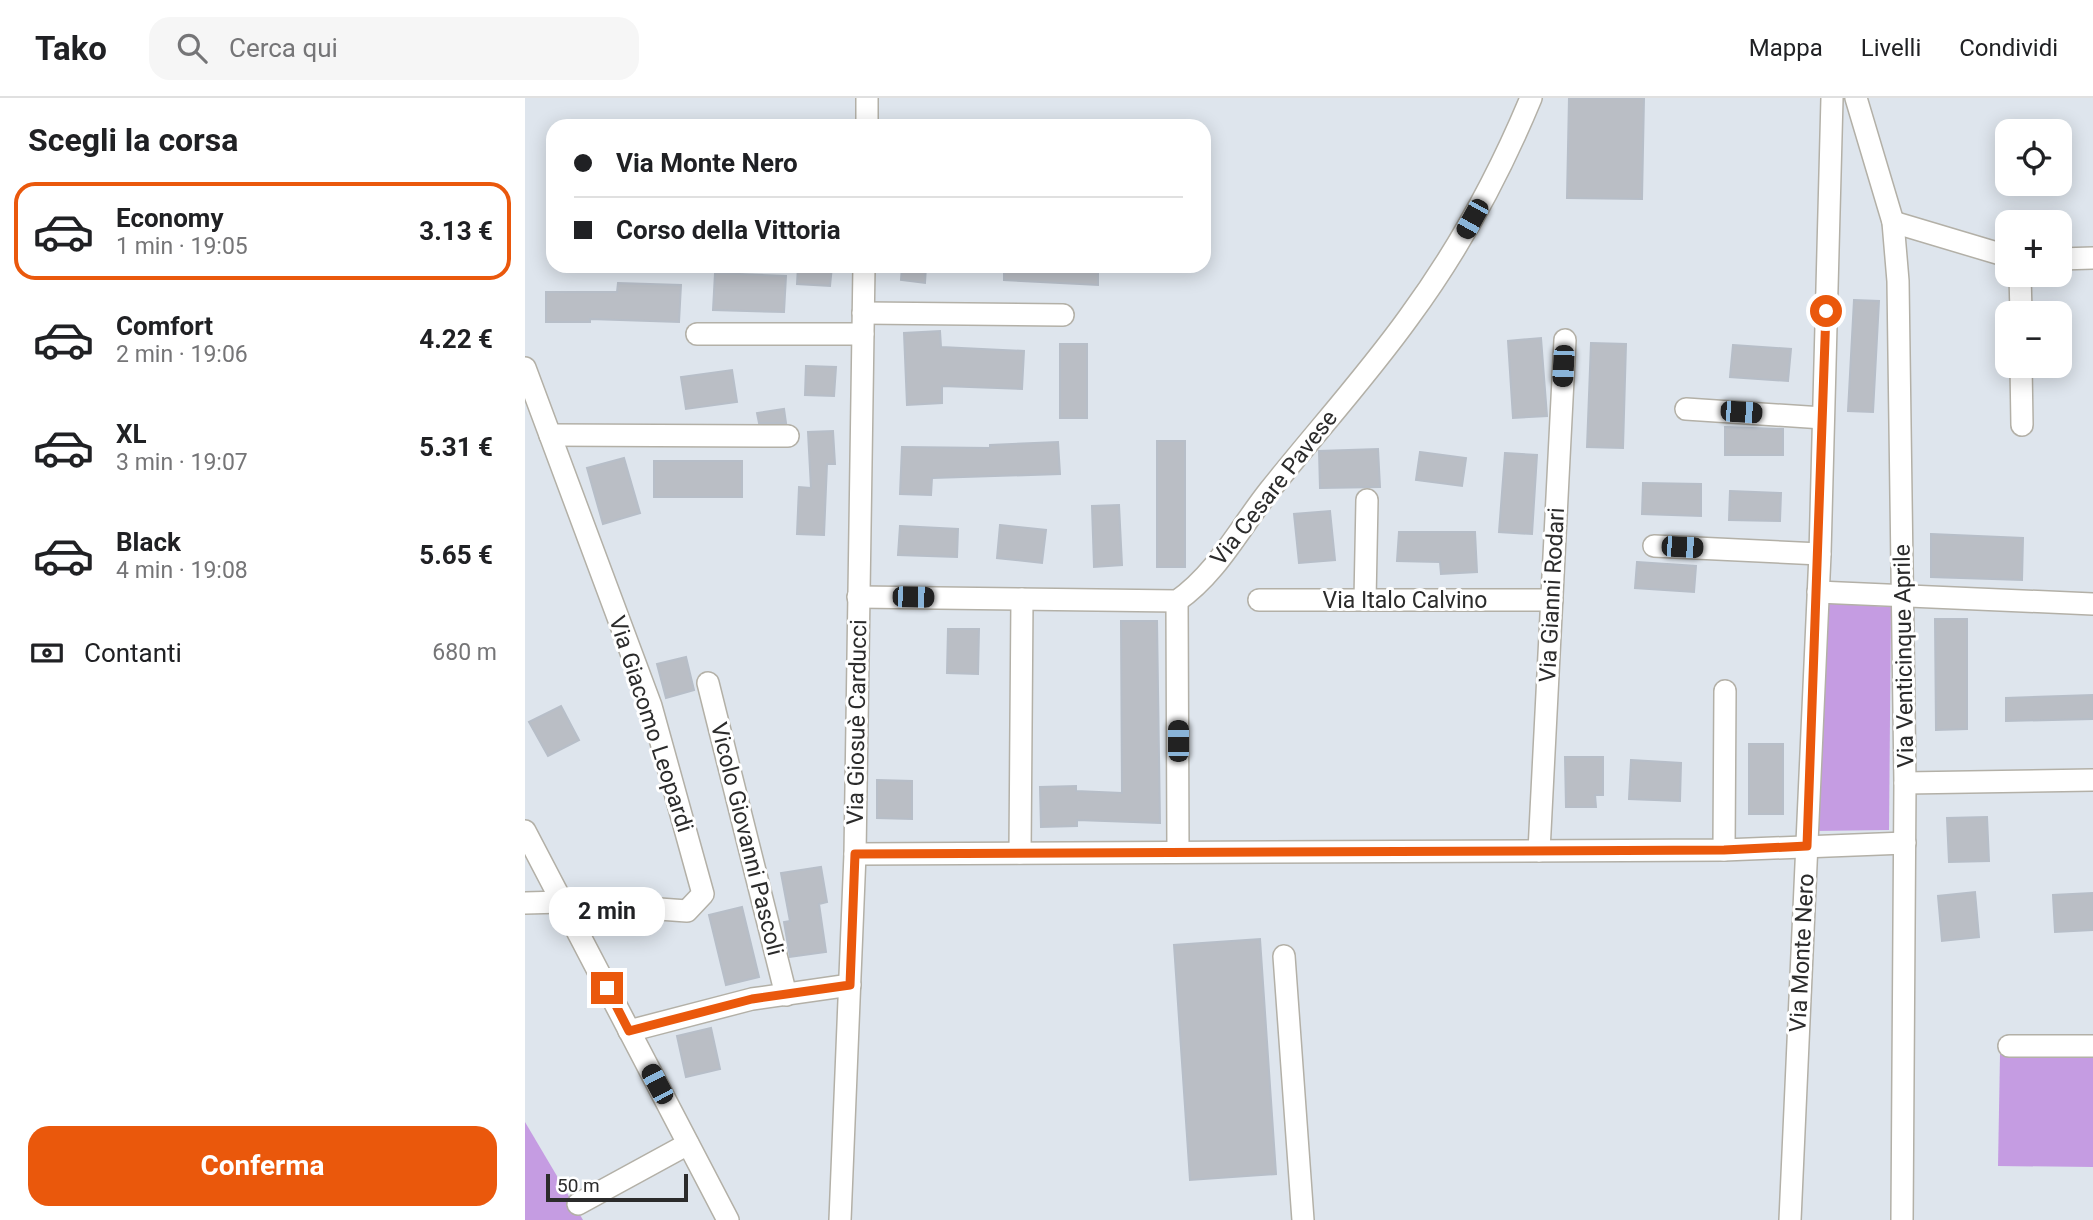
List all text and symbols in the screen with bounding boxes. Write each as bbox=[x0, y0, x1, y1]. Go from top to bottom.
search box bbox=[149, 17, 639, 80]
text: Tako bbox=[35, 29, 107, 68]
icon: search bbox=[173, 29, 211, 67]
text: Cerca qui bbox=[229, 33, 338, 63]
text: Mappa bbox=[1749, 34, 1823, 62]
text: Livelli bbox=[1861, 34, 1921, 62]
text: Condividi bbox=[1959, 34, 2058, 62]
map controls bbox=[1995, 119, 2072, 378]
button: locate bbox=[1995, 119, 2072, 196]
text: Scegli la corsa bbox=[28, 121, 238, 159]
text: Via Monte Nero bbox=[616, 148, 798, 178]
car bbox=[1453, 196, 1492, 242]
icon: car bbox=[32, 200, 95, 263]
text: Economy bbox=[116, 203, 223, 233]
button: + bbox=[1995, 210, 2072, 287]
text: Corso della Vittoria bbox=[616, 215, 841, 245]
text: 3.13 € bbox=[419, 216, 493, 246]
text: 1 min · 19:05 bbox=[116, 233, 248, 260]
route start bbox=[1810, 295, 1842, 327]
button: − bbox=[1995, 301, 2072, 378]
icon: car bbox=[32, 308, 95, 371]
text: Comfort bbox=[116, 311, 213, 341]
text: 4.22 € bbox=[419, 324, 493, 354]
text: 2 min · 19:06 bbox=[116, 341, 248, 368]
car bbox=[1552, 344, 1575, 388]
car bbox=[1720, 400, 1763, 424]
street label: Via Cesare Pavese bbox=[1205, 405, 1343, 571]
icon: car bbox=[32, 416, 95, 479]
text: XL bbox=[116, 419, 147, 449]
text: 5.31 € bbox=[419, 432, 493, 462]
text: 3 min · 19:07 bbox=[116, 449, 248, 476]
street label: Via Gianni Rodari bbox=[1534, 507, 1570, 683]
icon: car bbox=[32, 524, 95, 587]
text: Black bbox=[116, 527, 181, 557]
car bbox=[1661, 535, 1704, 559]
text: 5.65 € bbox=[419, 540, 493, 570]
street label: Via Venticinque Aprile bbox=[1889, 544, 1919, 768]
text: 4 min · 19:08 bbox=[116, 557, 248, 584]
car bbox=[892, 586, 935, 608]
street label: Via Italo Calvino bbox=[1323, 587, 1487, 614]
street label: Via Giacomo Leopardi bbox=[603, 613, 699, 835]
street label: Via Giosuè Carducci bbox=[842, 619, 872, 825]
icon: cash bbox=[28, 634, 66, 672]
text: Contanti bbox=[84, 638, 182, 668]
text: 680 m bbox=[432, 639, 497, 666]
street label: Vicolo Giovanni Pascoli bbox=[705, 720, 789, 958]
car bbox=[1168, 720, 1189, 762]
street label: Via Monte Nero bbox=[1784, 873, 1820, 1033]
callout: 2 min bbox=[549, 886, 665, 936]
text: 2 min bbox=[578, 898, 636, 925]
route end bbox=[591, 972, 623, 1004]
car bbox=[638, 1061, 677, 1107]
button: Conferma bbox=[28, 1126, 497, 1206]
scale bar bbox=[546, 1171, 688, 1203]
text: 50 m bbox=[557, 1174, 600, 1197]

